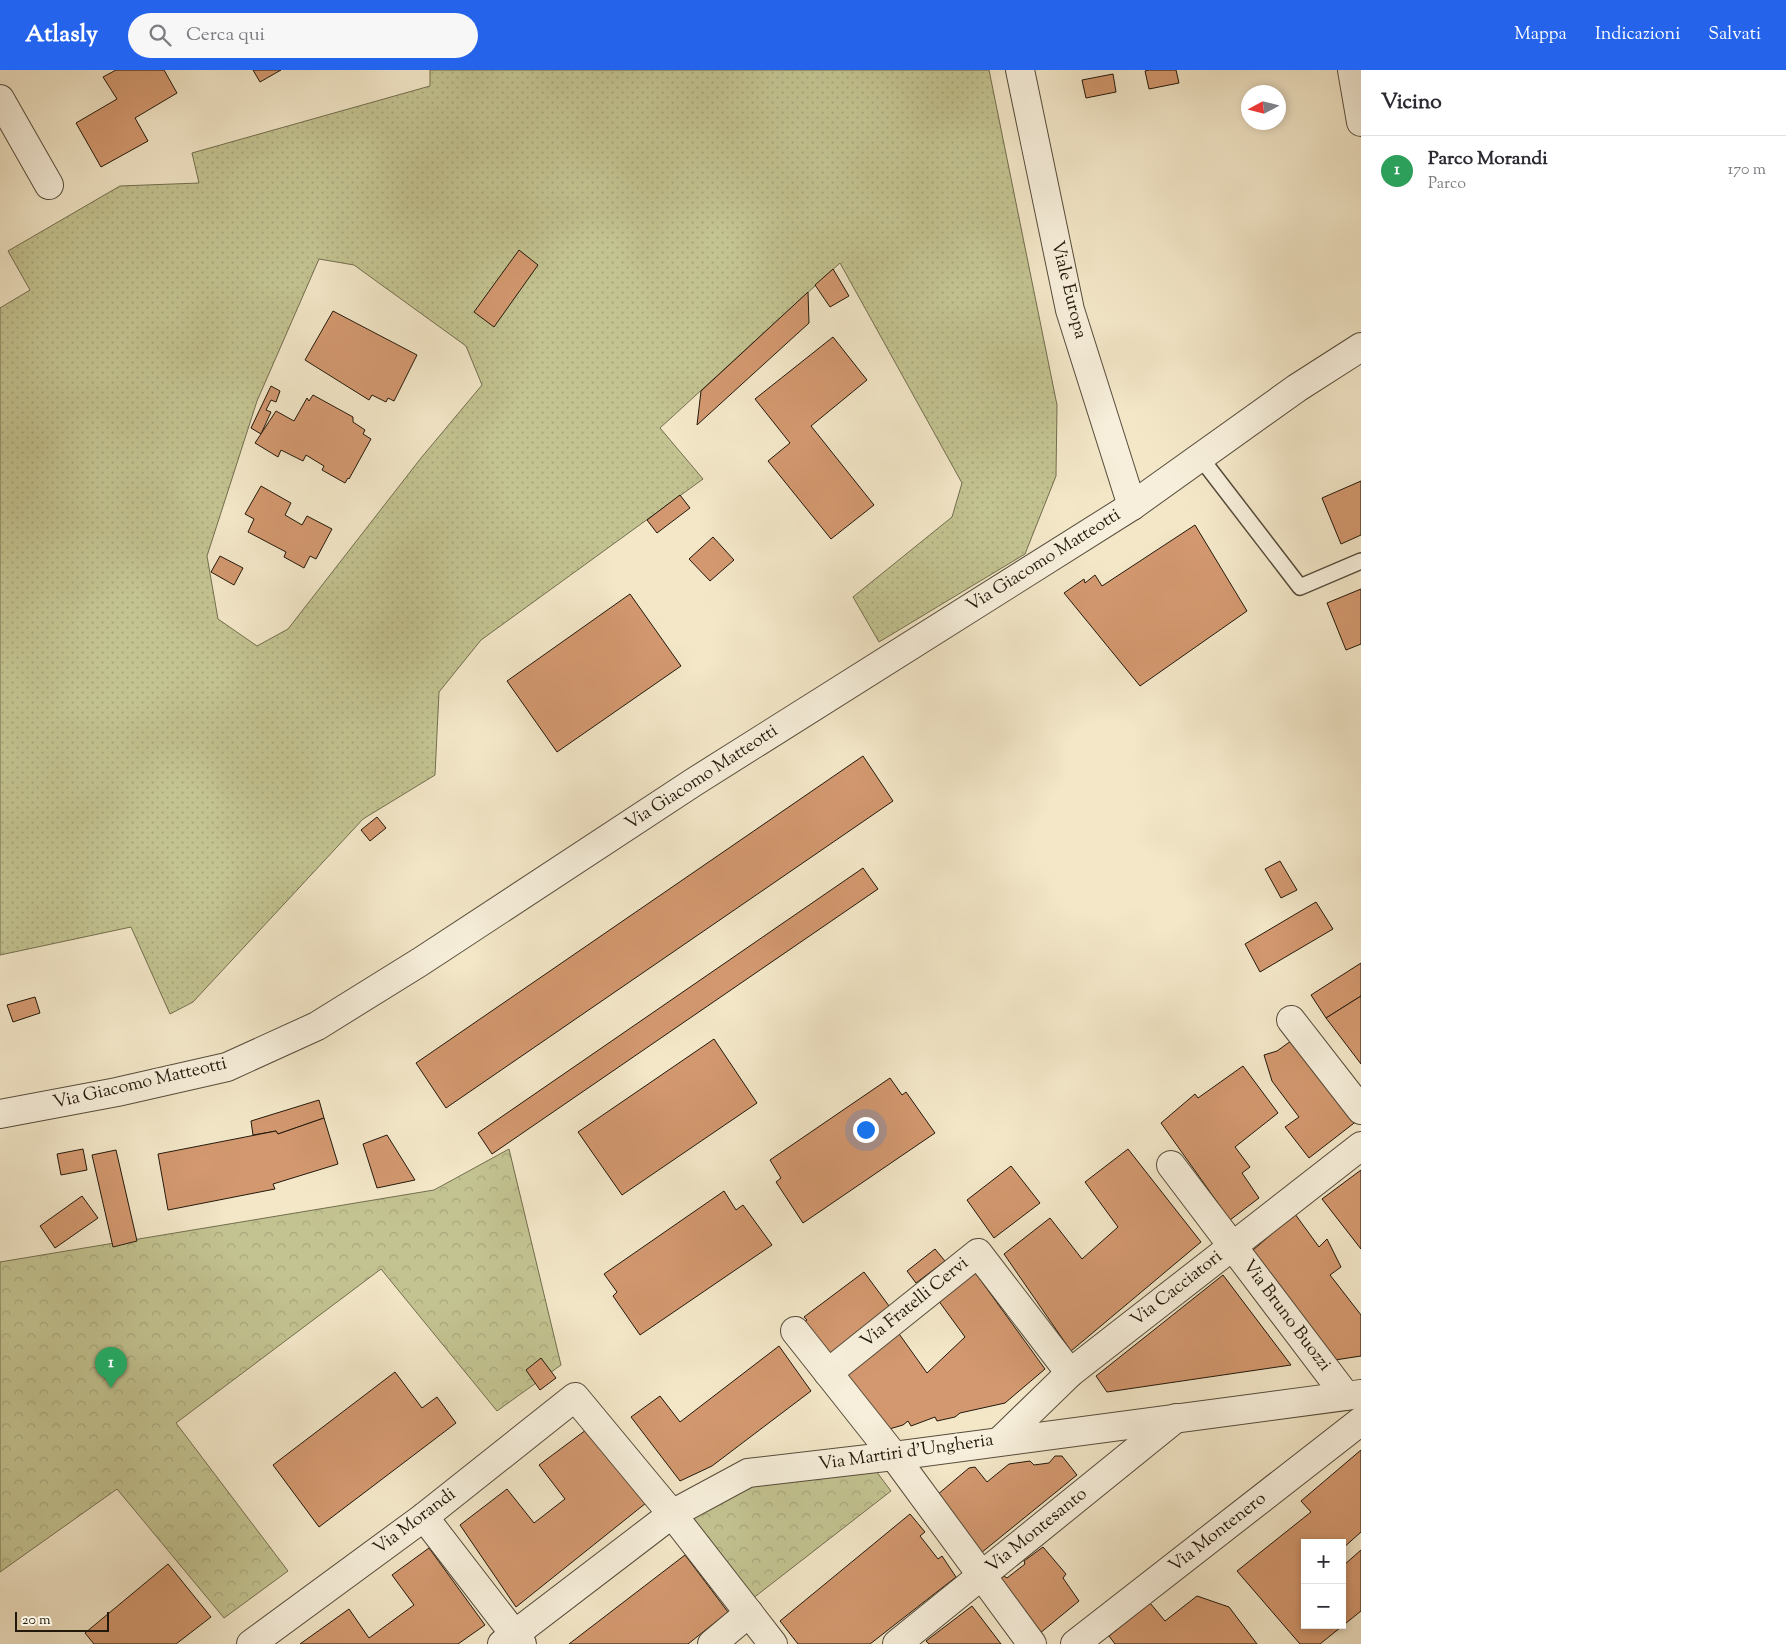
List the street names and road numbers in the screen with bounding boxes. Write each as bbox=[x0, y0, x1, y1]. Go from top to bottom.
street label: Viale Europa bbox=[1043, 238, 1093, 342]
street label: Via Giacomo Matteotti bbox=[962, 503, 1126, 619]
street label: Via Giacomo Matteotti bbox=[620, 719, 784, 837]
street label: Via Giacomo Matteotti bbox=[51, 1051, 229, 1117]
street label: Via Cacciatori bbox=[1126, 1245, 1228, 1333]
street label: Via Fratelli Cervi bbox=[855, 1251, 975, 1355]
street label: Via Bruno Buozzi bbox=[1235, 1255, 1337, 1377]
street label: Via Martiri d'Ungheria bbox=[817, 1428, 995, 1478]
street label: Via Morandi bbox=[368, 1482, 462, 1562]
street label: Via Montesanto bbox=[981, 1482, 1093, 1580]
street label: Via Montenero bbox=[1164, 1487, 1272, 1579]

